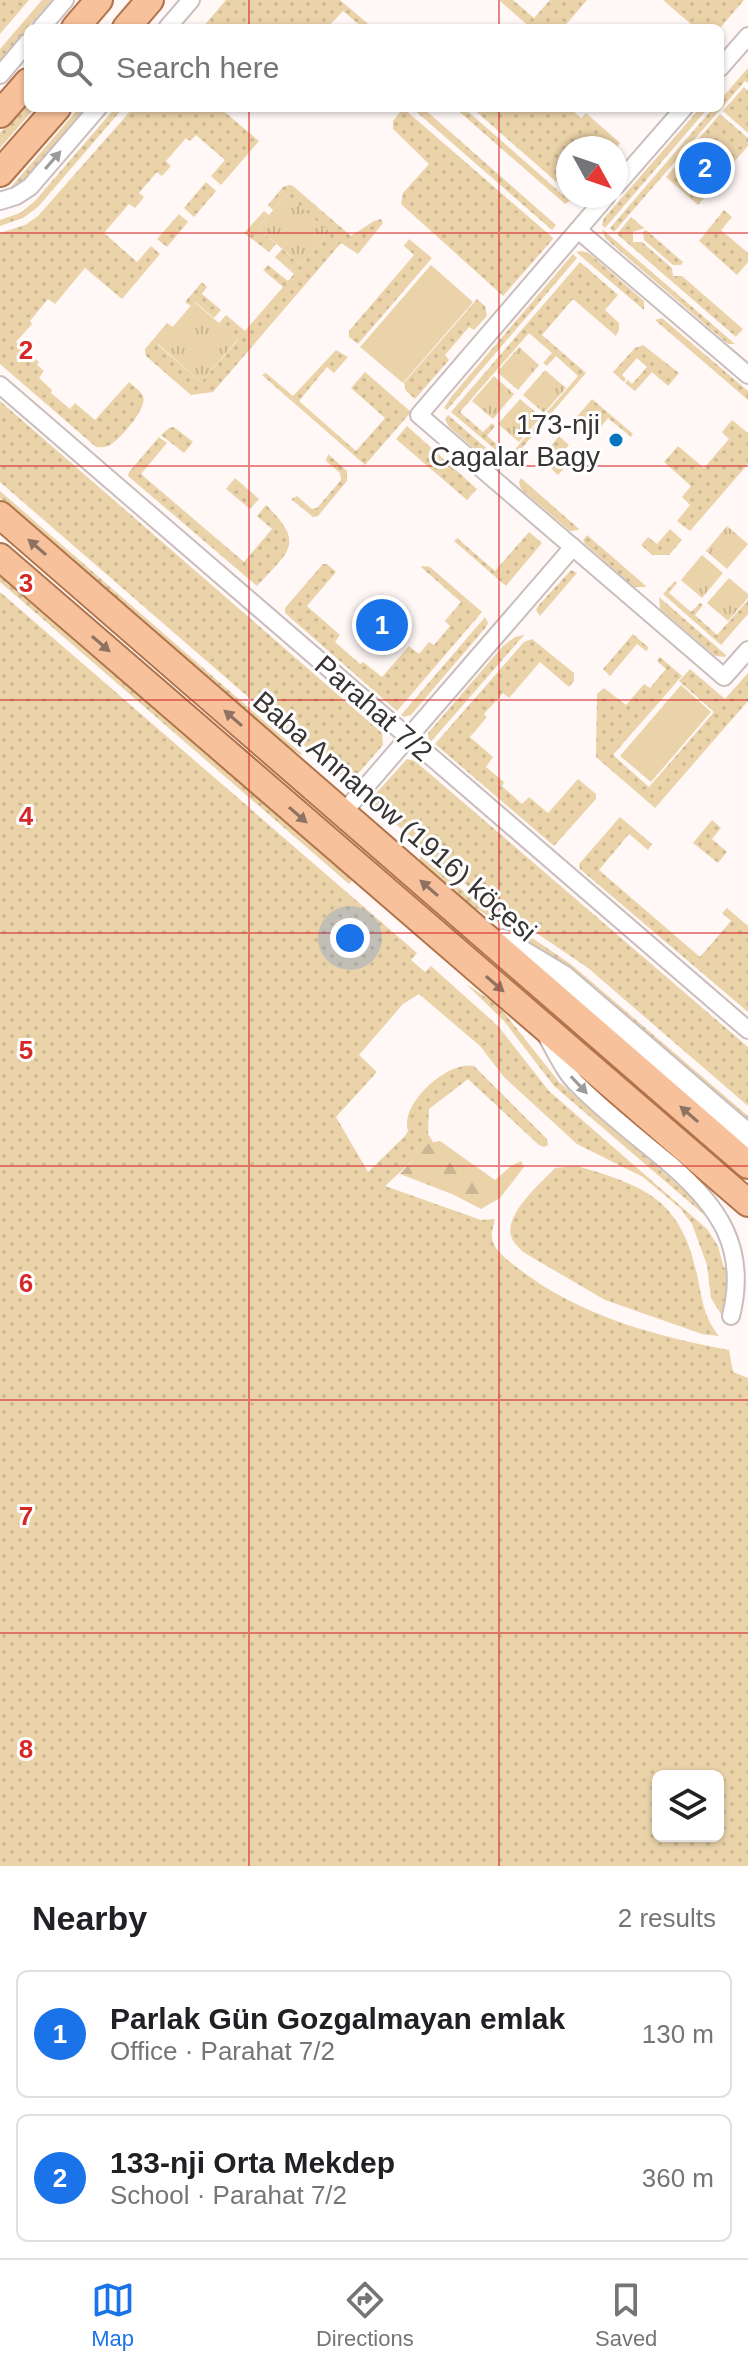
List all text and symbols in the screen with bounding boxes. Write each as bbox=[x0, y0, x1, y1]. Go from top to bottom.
search box bbox=[24, 24, 724, 112]
icon: search bbox=[52, 46, 96, 90]
text: Search here bbox=[116, 51, 279, 84]
north arrow bbox=[556, 136, 628, 208]
pin: 2 bbox=[679, 138, 731, 198]
one-way arrow bbox=[44, 150, 61, 170]
text: 2 bbox=[19, 335, 33, 365]
place label: 173-nji Cagalar Bagy bbox=[430, 409, 600, 472]
marker: 173-nji Cagalar Bagy bbox=[607, 431, 625, 449]
one-way arrow bbox=[27, 539, 47, 556]
text: 3 bbox=[19, 568, 33, 598]
pin: 1 bbox=[356, 595, 408, 655]
one-way arrow bbox=[91, 635, 111, 652]
street label: Parahat 7/2 bbox=[309, 649, 438, 768]
street label: Baba Annanow (1916) köçesi bbox=[247, 685, 542, 948]
one-way arrow bbox=[224, 710, 244, 727]
text: 4 bbox=[19, 801, 34, 831]
one-way arrow bbox=[288, 805, 307, 823]
one-way arrow bbox=[420, 880, 439, 898]
your location bbox=[330, 918, 370, 958]
one-way arrow bbox=[484, 975, 504, 992]
text: 5 bbox=[19, 1035, 33, 1065]
one-way arrow bbox=[570, 1075, 588, 1094]
one-way arrow bbox=[680, 1106, 700, 1123]
text: 6 bbox=[19, 1268, 33, 1298]
text: 7 bbox=[19, 1501, 33, 1531]
text: 8 bbox=[19, 1734, 33, 1764]
map controls bbox=[652, 1770, 724, 1842]
button: layers bbox=[652, 1770, 724, 1842]
text: Nearby bbox=[32, 1899, 147, 1937]
text: 2 results bbox=[618, 1903, 716, 1933]
text: Parlak Gün Gozgalmayan emlak bbox=[110, 2002, 565, 2035]
text: 1 bbox=[53, 2019, 67, 2049]
text: 130 m bbox=[642, 2019, 714, 2049]
text: Office · Parahat 7/2 bbox=[110, 2036, 335, 2066]
text: 133-nji Orta Mekdep bbox=[110, 2146, 395, 2179]
text: 2 bbox=[53, 2163, 67, 2193]
text: 360 m bbox=[642, 2163, 714, 2193]
text: School · Parahat 7/2 bbox=[110, 2180, 347, 2210]
tab: Map bbox=[91, 2278, 135, 2352]
tab: Directions bbox=[316, 2278, 414, 2352]
tab: Saved bbox=[595, 2278, 657, 2352]

